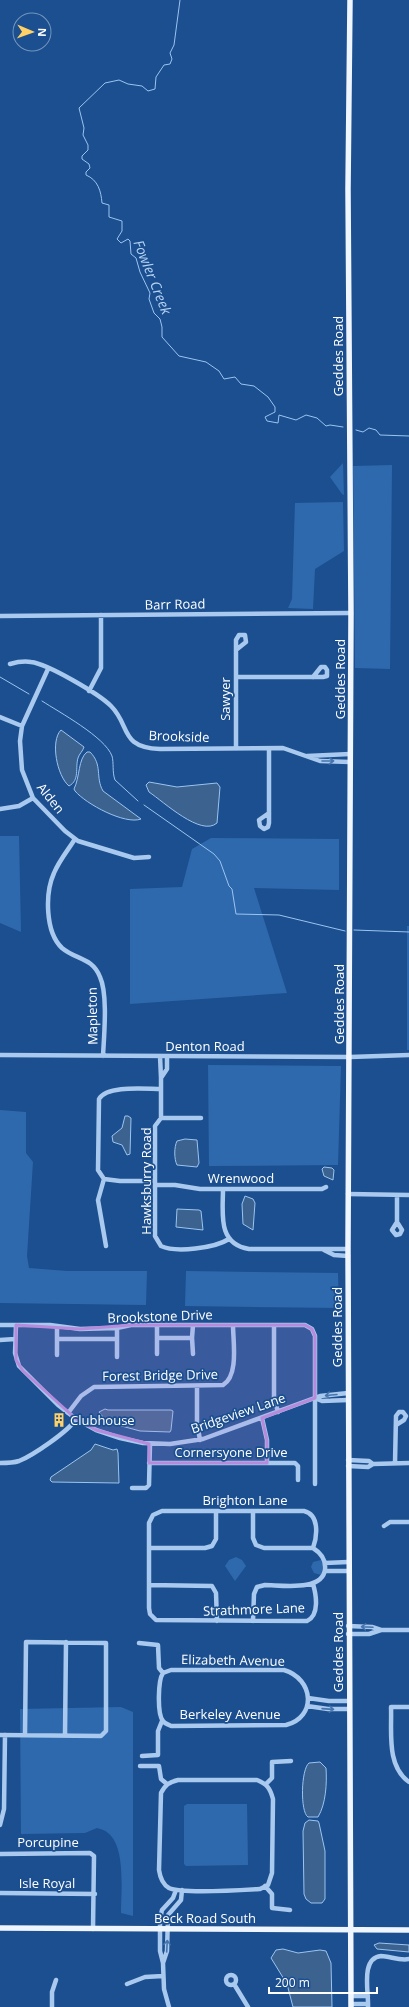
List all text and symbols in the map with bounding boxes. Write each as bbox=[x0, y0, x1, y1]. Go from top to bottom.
north arrow bbox=[12, 12, 52, 52]
text: N bbox=[35, 28, 50, 37]
water label: Fowler Creek bbox=[129, 237, 177, 318]
street label: Geddes Road bbox=[329, 316, 347, 396]
street label: Barr Road bbox=[145, 594, 205, 614]
street label: Geddes Road bbox=[331, 639, 349, 719]
street label: Sawyer bbox=[216, 677, 234, 721]
street label: Brookside bbox=[148, 726, 210, 746]
one-way arrow bbox=[321, 757, 334, 765]
street label: Alden bbox=[33, 779, 69, 817]
street label: Geddes Road bbox=[330, 964, 348, 1044]
street label: Mapleton bbox=[82, 987, 102, 1045]
street label: Denton Road bbox=[165, 1037, 245, 1055]
street label: Hawksburry Road bbox=[137, 1127, 155, 1235]
street label: Wrenwood bbox=[208, 1169, 274, 1187]
street label: Geddes Road bbox=[328, 1287, 346, 1367]
street label: Brookstone Drive bbox=[107, 1305, 213, 1327]
street label: Forest Bridge Drive bbox=[102, 1365, 218, 1385]
street label: Bridgeview Lane bbox=[188, 1388, 288, 1438]
one-way arrow bbox=[325, 1391, 338, 1398]
place label: Clubhouse bbox=[70, 1411, 135, 1429]
building icon: Clubhouse bbox=[51, 1412, 67, 1428]
street label: Cornersyone Drive bbox=[175, 1443, 287, 1461]
street label: Brighton Lane bbox=[202, 1491, 288, 1509]
street label: Strathmore Lane bbox=[203, 1598, 305, 1620]
street label: Geddes Road bbox=[329, 1612, 347, 1692]
one-way arrow bbox=[361, 1624, 374, 1631]
street label: Elizabeth Avenue bbox=[181, 1650, 285, 1670]
street label: Berkeley Avenue bbox=[180, 1705, 280, 1723]
one-way arrow bbox=[321, 1705, 334, 1712]
street label: Porcupine bbox=[17, 1833, 79, 1851]
street label: Isle Royal bbox=[19, 1874, 75, 1892]
street label: Beck Road South bbox=[154, 1909, 256, 1927]
one-way arrow bbox=[163, 1940, 171, 1953]
scale bar bbox=[269, 1969, 377, 1995]
text: 200 m bbox=[275, 1974, 310, 1991]

